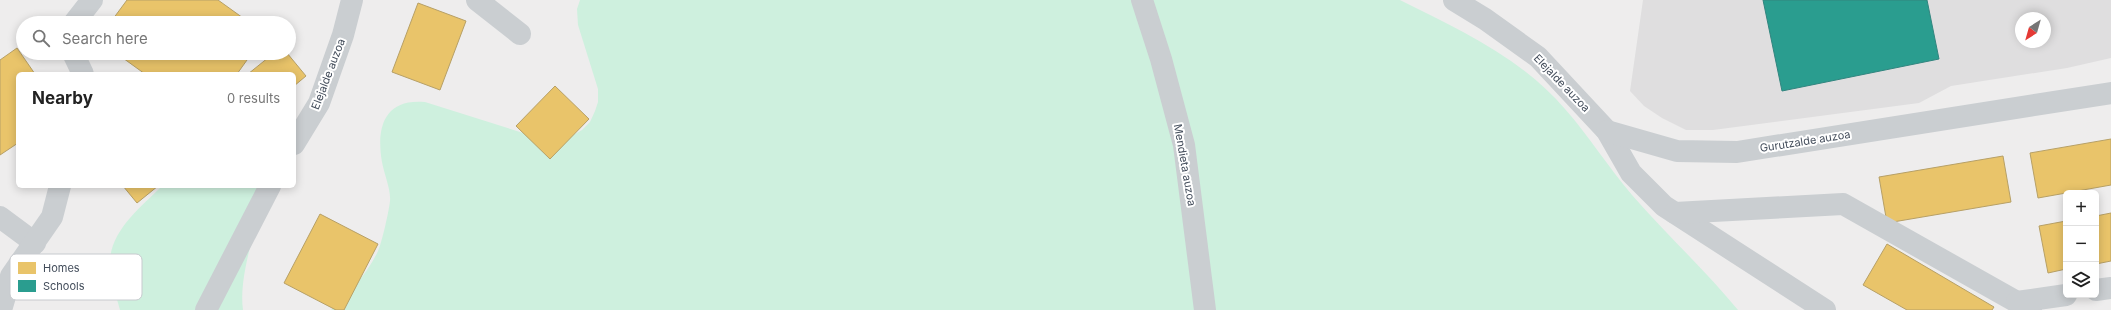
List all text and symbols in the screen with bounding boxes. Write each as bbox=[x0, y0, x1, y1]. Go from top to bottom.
north arrow bbox=[2015, 12, 2051, 48]
search box bbox=[16, 16, 296, 60]
icon: search bbox=[30, 27, 52, 49]
text: Search here bbox=[62, 29, 148, 48]
street label: Elejalde auzoa bbox=[308, 37, 348, 111]
street label: Elejalde auzoa bbox=[1531, 51, 1593, 115]
text: Nearby bbox=[32, 88, 93, 108]
text: 0 results bbox=[227, 90, 280, 106]
street label: Mendieta auzoa bbox=[1171, 123, 1199, 207]
street label: Gurutzalde auzoa bbox=[1759, 127, 1851, 155]
map controls bbox=[2063, 190, 2099, 298]
button: + bbox=[2063, 190, 2099, 226]
button: − bbox=[2063, 226, 2099, 262]
legend bbox=[10, 254, 142, 300]
text: Homes bbox=[43, 261, 80, 275]
button: layers bbox=[2063, 262, 2099, 298]
text: Schools bbox=[43, 279, 85, 293]

